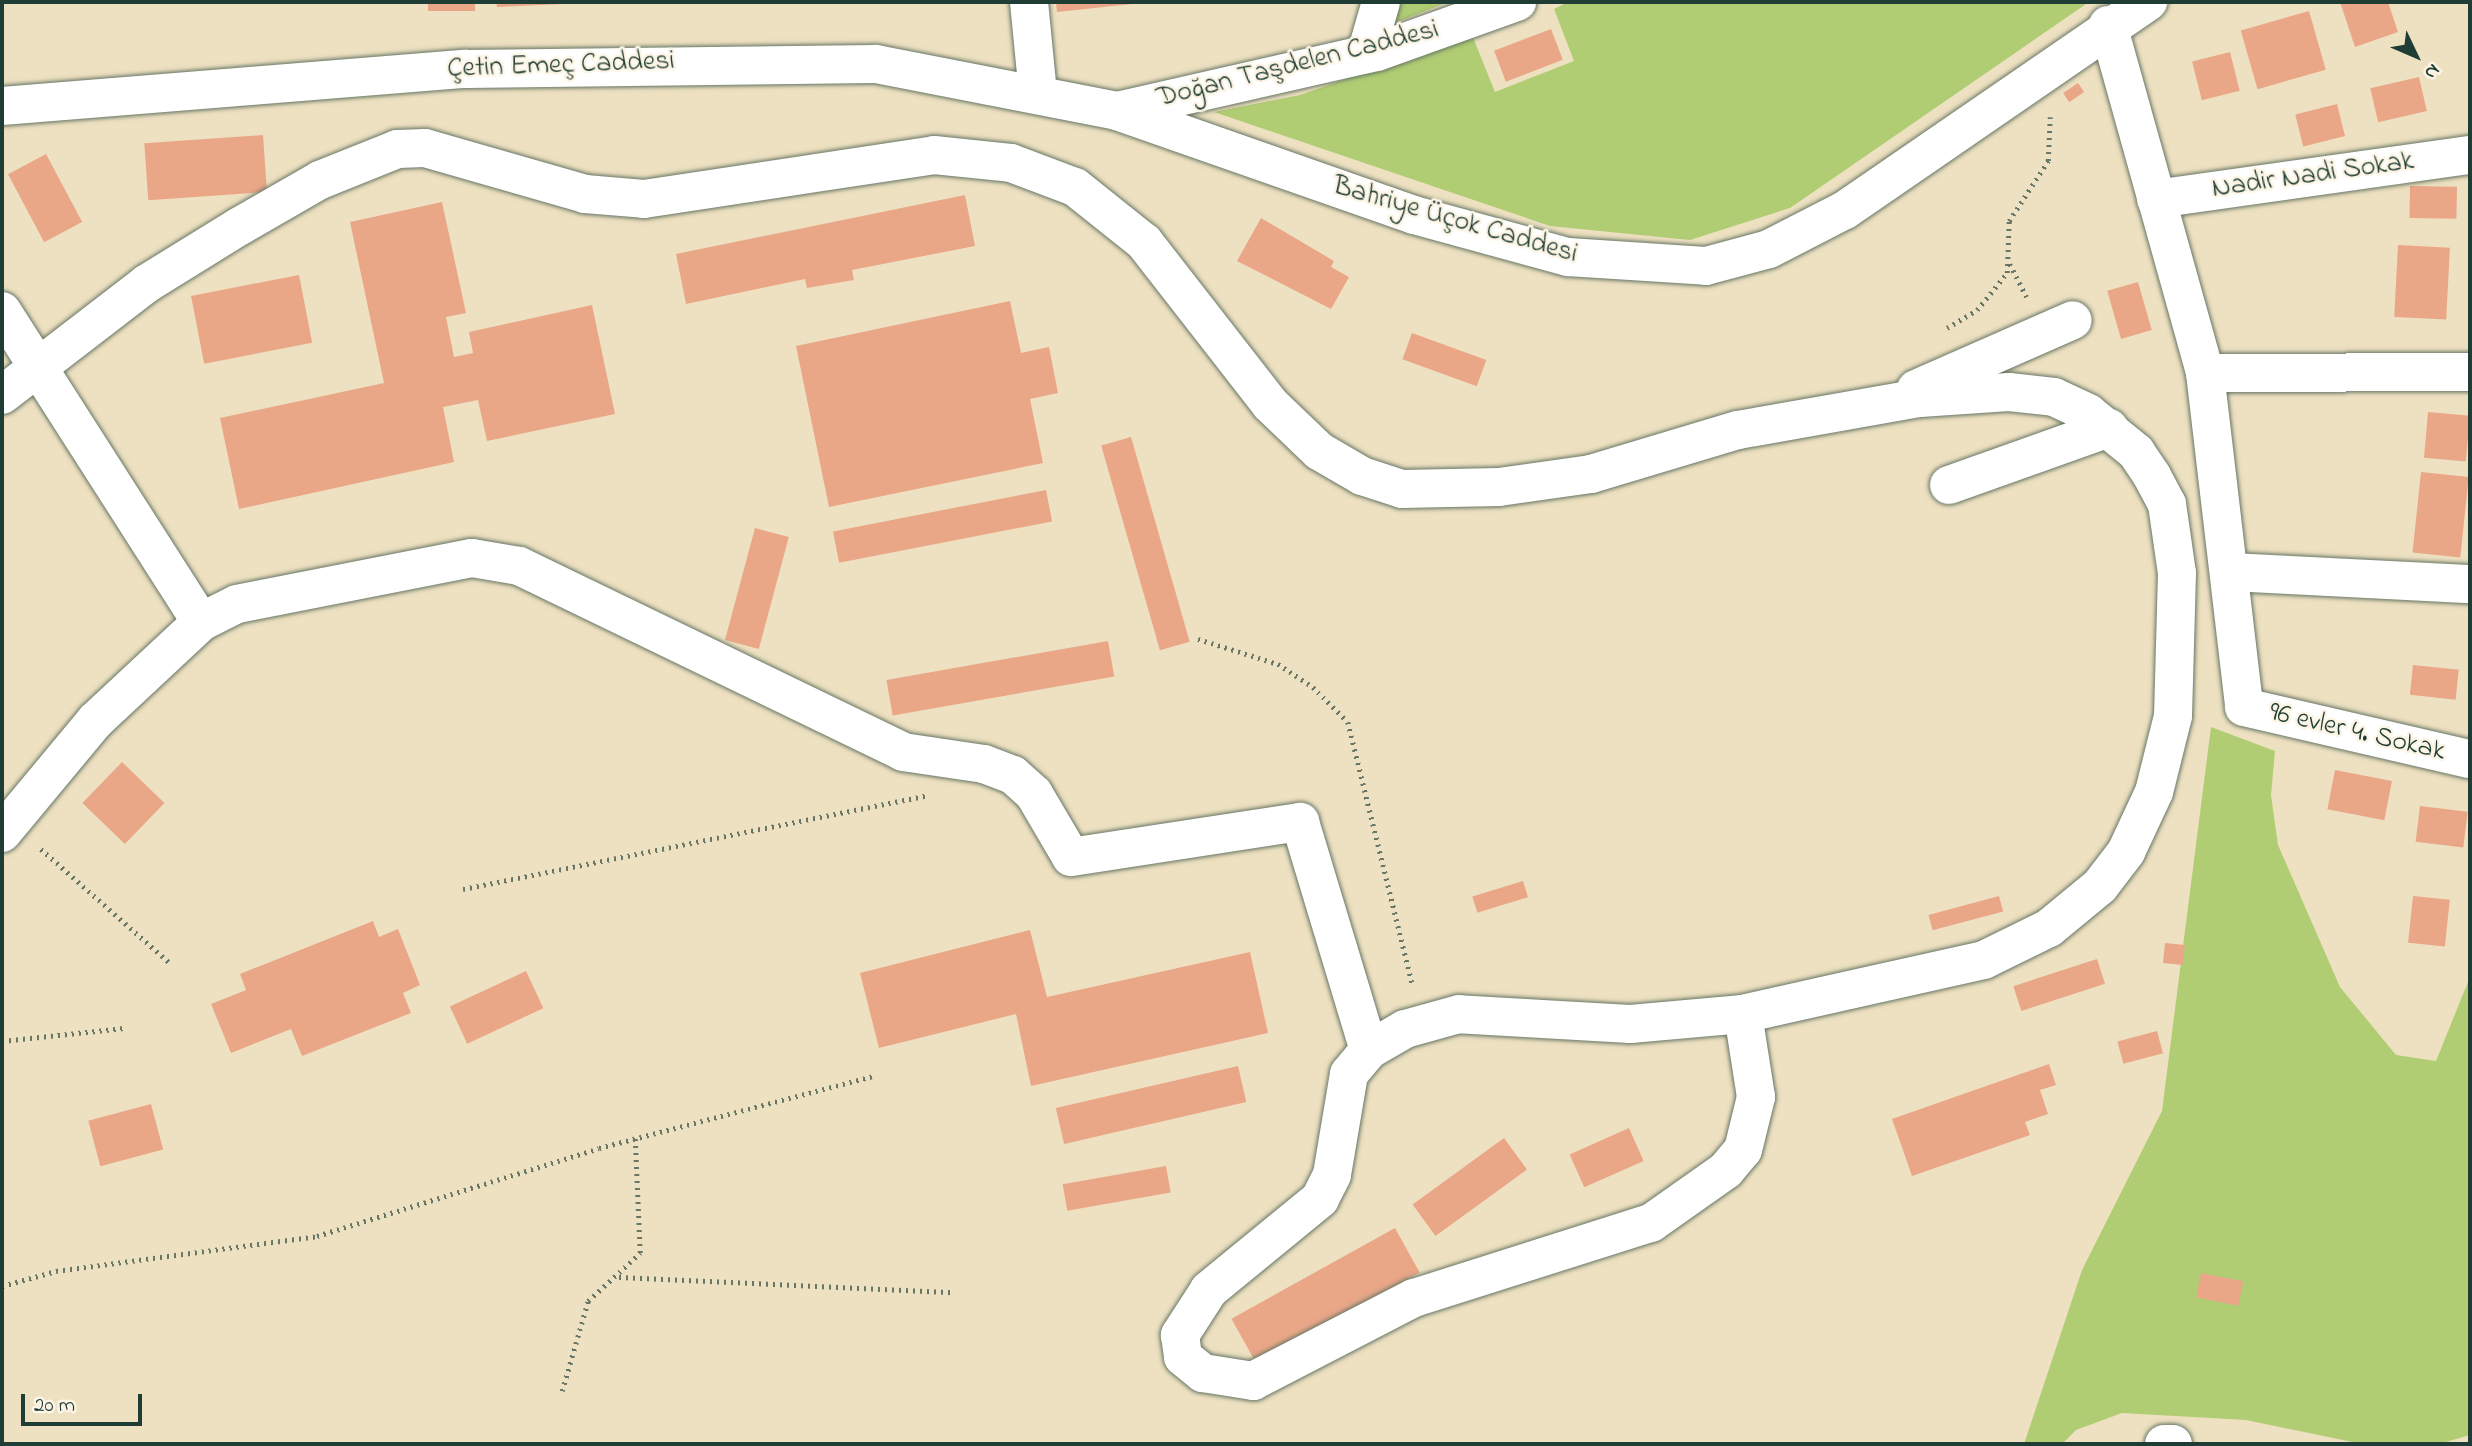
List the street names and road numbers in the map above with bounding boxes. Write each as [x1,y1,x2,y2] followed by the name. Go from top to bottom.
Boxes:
[1154,14,1442,116] street label: Doğan Taşdelen Caddesi
[447,45,675,87] street label: Çetin Emeç Caddesi
[2210,145,2416,207] street label: Nadir Nadi Sokak
[1329,170,1581,272] street label: Bahriye Üçok Caddesi
[2266,696,2448,770] street label: 96 evler 4. Sokak

